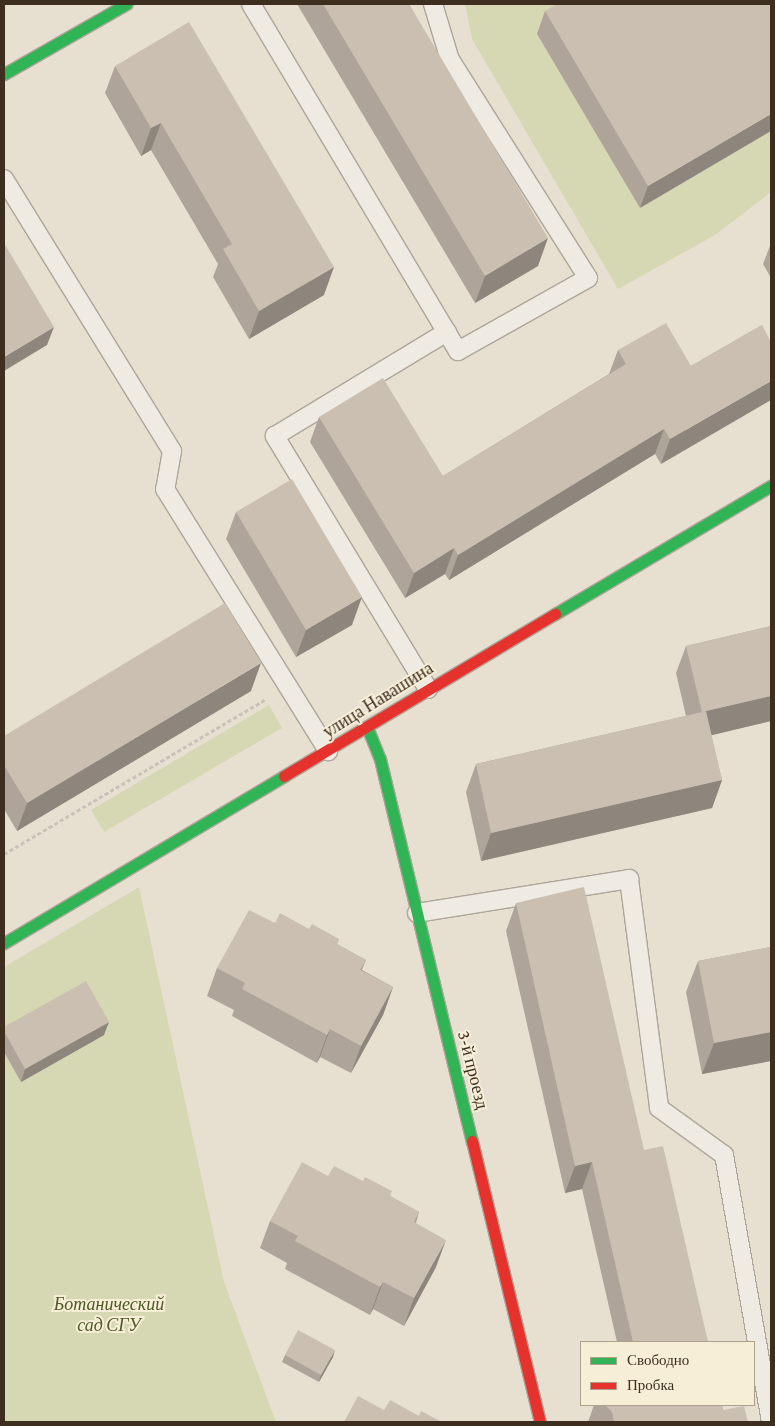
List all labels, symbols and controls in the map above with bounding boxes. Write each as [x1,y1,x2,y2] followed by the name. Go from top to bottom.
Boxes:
[319,657,437,743] street label: улица Навашина
[453,1029,493,1111] street label: 3-й проезд
[54,1294,164,1336] park label: Ботанический сад СГУ
[580,1341,755,1406] legend
[627,1352,689,1368] text: Свободно
[627,1377,674,1393] text: Пробка

